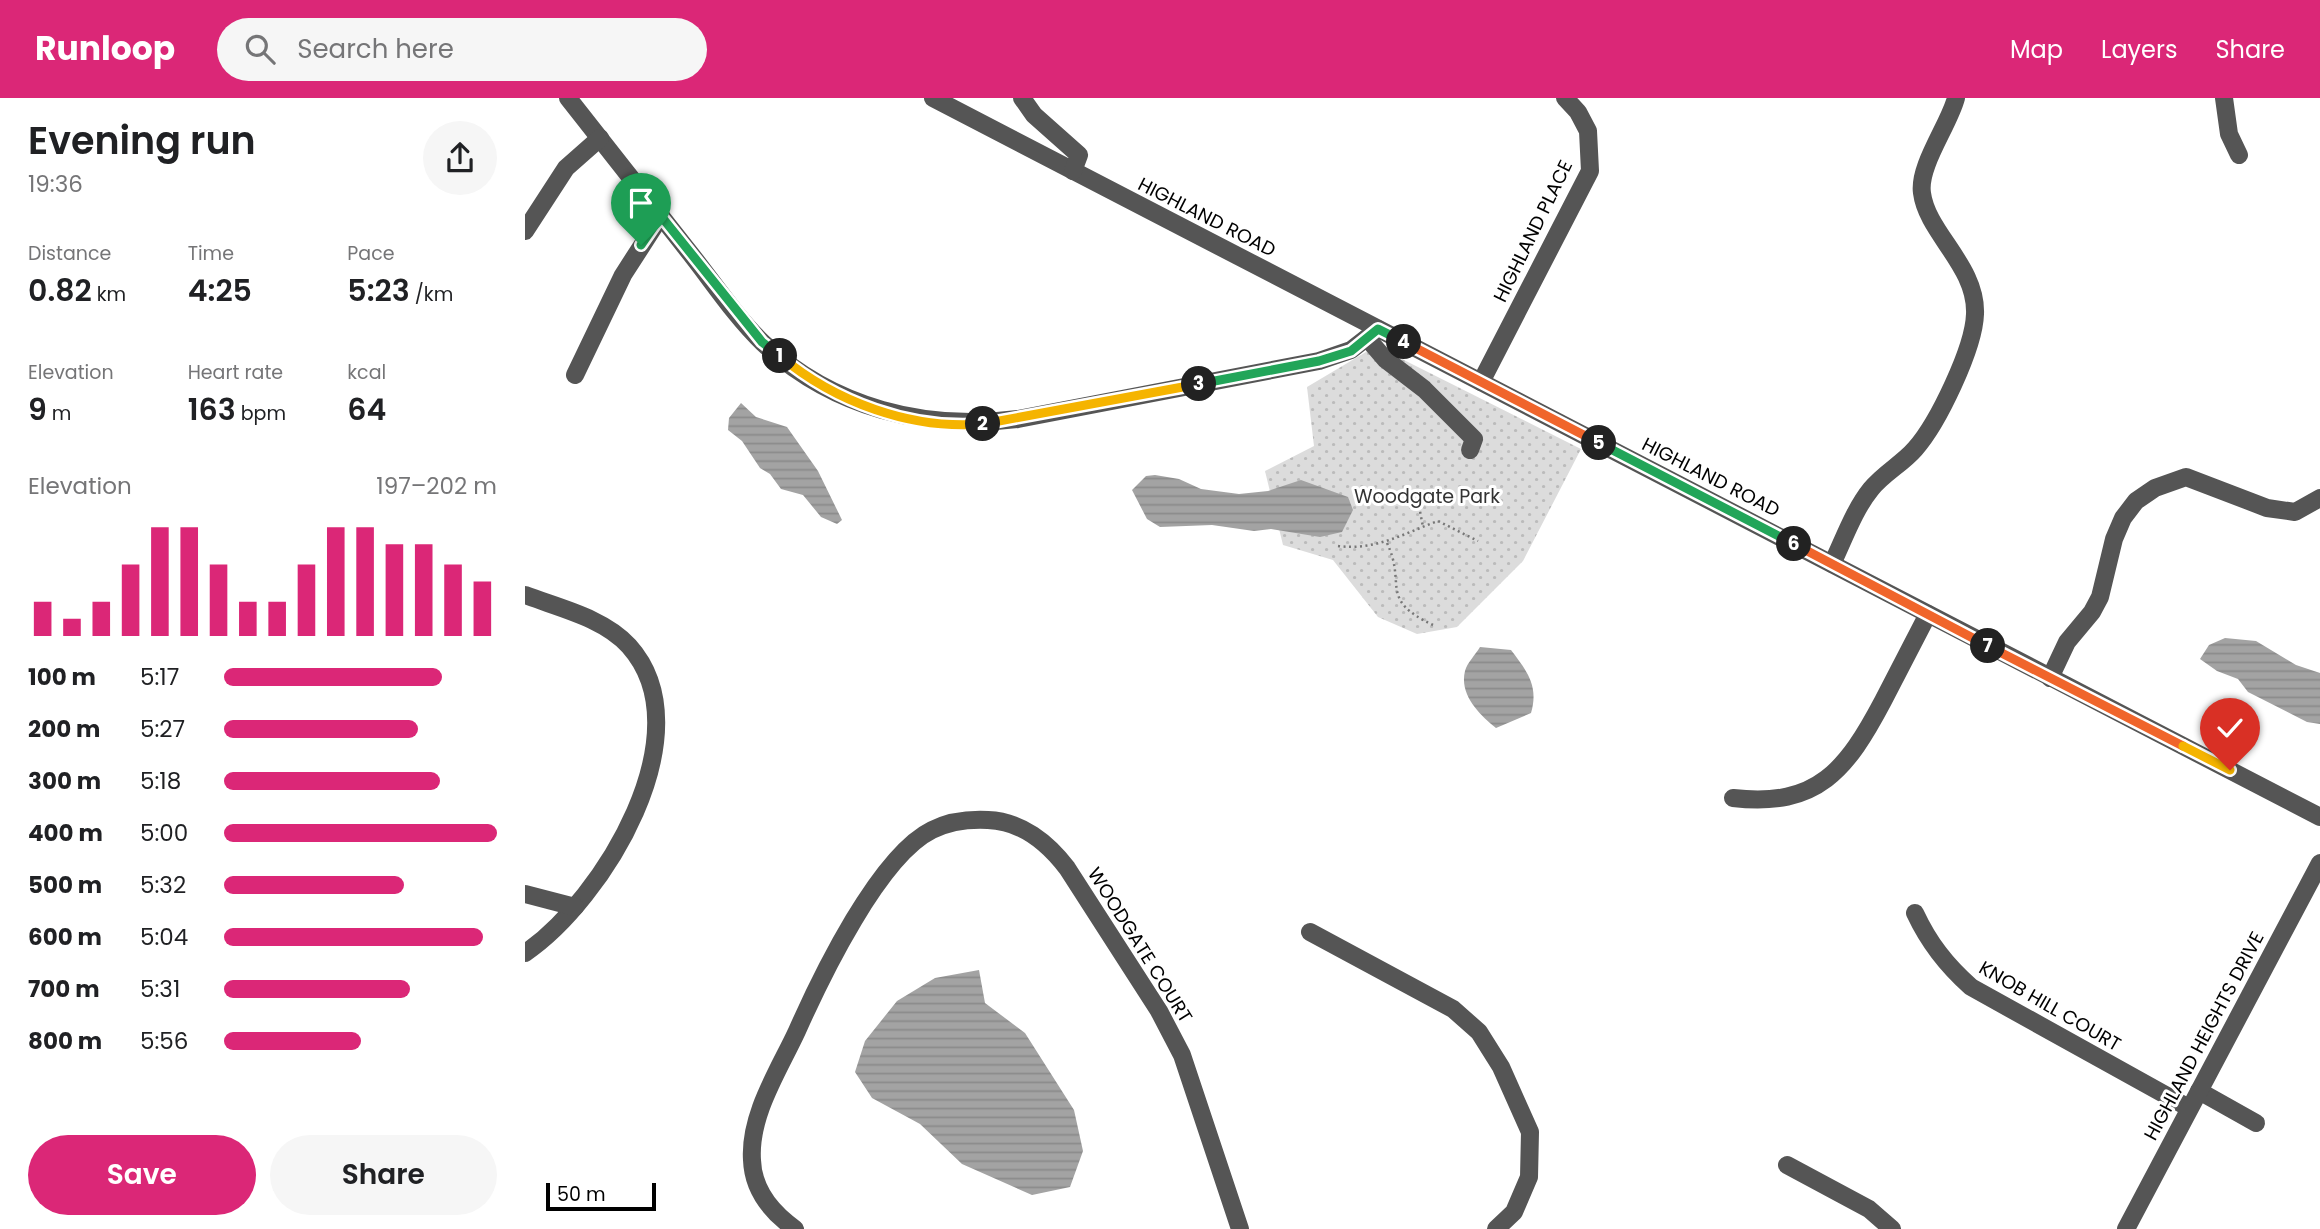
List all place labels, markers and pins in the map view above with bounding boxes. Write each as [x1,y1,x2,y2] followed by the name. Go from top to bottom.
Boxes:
[611,173,671,245] pin
[1387,324,1421,360] pin: 4
[763,338,797,374] pin: 1
[1181,366,1217,402] pin: 3
[965,406,1001,442] pin: 2
[1581,426,1617,460] pin: 5
[1777,526,1811,562] pin: 6
[1971,628,2005,664] pin: 7
[2200,698,2260,770] pin

